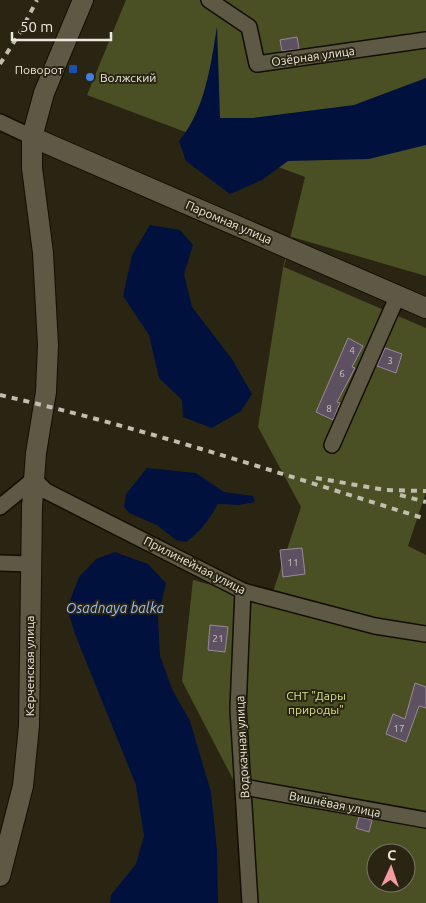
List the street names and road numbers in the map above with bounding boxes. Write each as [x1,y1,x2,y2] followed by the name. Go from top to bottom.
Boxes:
[271,44,355,68] street label: Озёрная улица
[184,198,274,246] street label: Паромная улица
[142,534,248,596] street label: Прилинейная улица
[23,616,36,716] street label: Керченская улица
[233,695,251,799] street label: Водокачная улица
[288,789,382,819] street label: Вишнёвая улица

